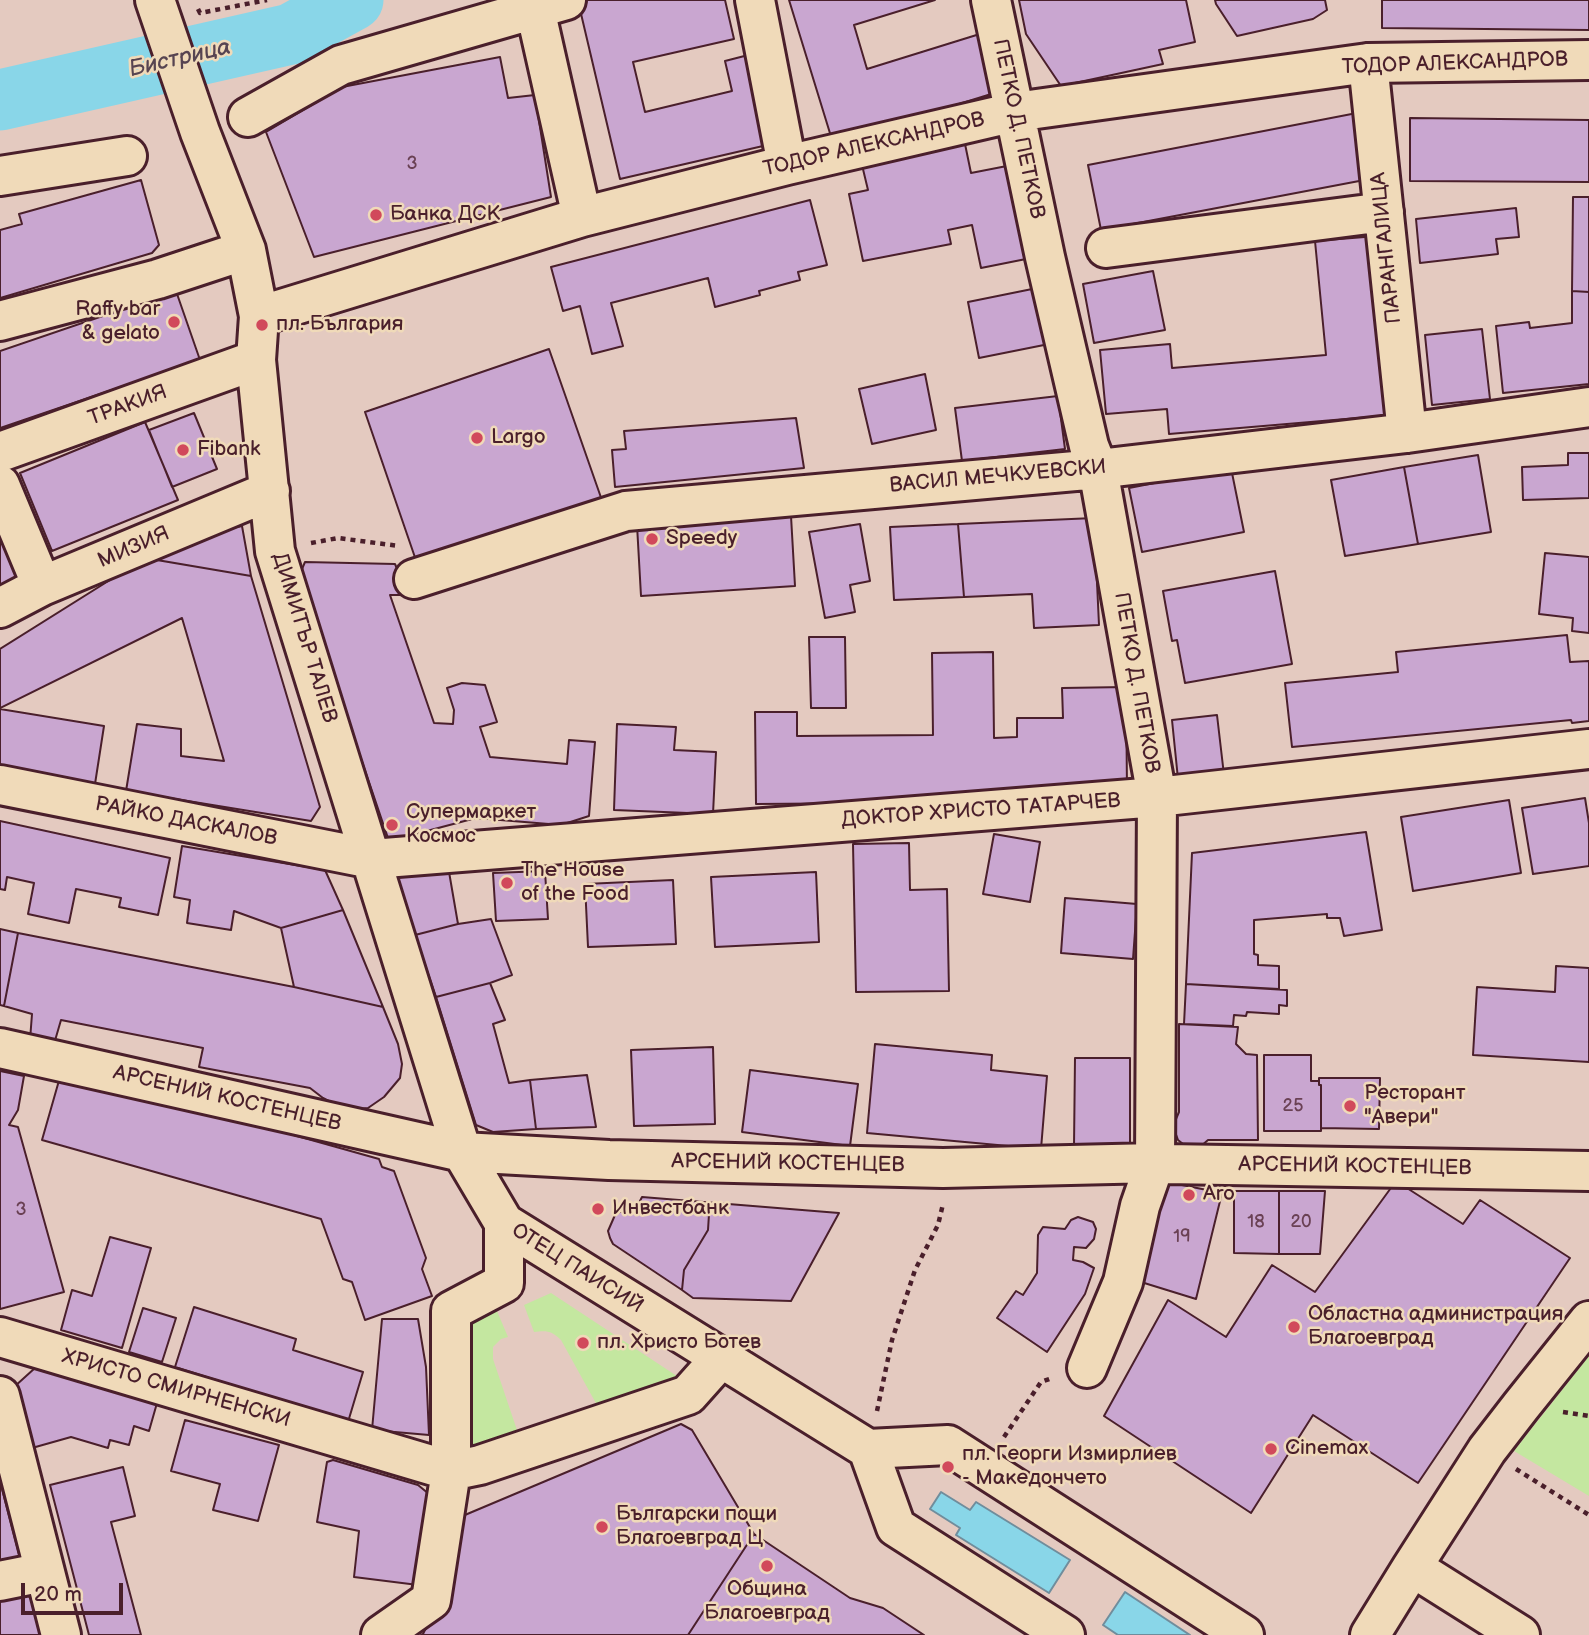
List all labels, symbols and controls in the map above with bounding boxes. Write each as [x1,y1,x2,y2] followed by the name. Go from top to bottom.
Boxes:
[126,34,234,84] water label: Бистрица
[987,37,1049,221] street label: ПЕТКО Д. ПЕТКОВ
[1341,47,1569,81] street label: ТОДОР АЛЕКСАНДРОВ
[761,107,987,183] street label: ТОДОР АЛЕКСАНДРОВ
[406,153,418,175] house number: 3
[1367,171,1407,325] street label: ПАРАНГАЛИЦА
[390,202,500,228] place label: Банка ДСК
[368,207,384,223] marker: Банка ДСК
[75,297,160,347] place label: Raffy bar & gelato
[276,312,403,338] place label: пл. България
[166,314,182,330] marker: Raffy bar & gelato
[254,317,270,333] marker: пл. България
[85,380,171,432] street label: ТРАКИЯ
[491,425,546,451] place label: Largo
[469,430,485,446] marker: Largo
[197,437,260,463] place label: Fibank
[175,442,191,458] marker: Fibank
[889,455,1107,499] street label: ВАСИЛ МЕЧКУЕВСКИ
[94,522,174,574] street label: МИЗИЯ
[666,526,737,552] place label: Speedy
[644,531,660,547] marker: Speedy
[266,550,342,726] street label: ДИМИТЪР ТАЛЕВ
[1108,591,1164,775] street label: ПЕТКО Д. ПЕТКОВ
[840,789,1122,833] street label: ДОКТОР ХРИСТО ТАТАРЧЕВ
[93,792,279,852] street label: РАЙКО ДАСКАЛОВ
[406,800,536,850] place label: Супермаркет Космос
[384,817,400,833] marker: Супермаркет Космос
[521,858,629,908] place label: The House of the Food
[499,875,515,891] marker: The House of the Food
[111,1060,343,1138] street label: АРСЕНИЙ КОСТЕНЦЕВ
[1364,1081,1465,1131] place label: Ресторант "Авери"
[1283,1095,1303,1117] house number: 25
[1342,1098,1358,1114] marker: Ресторант "Авери"
[671,1149,905,1179] street label: АРСЕНИЙ КОСТЕНЦЕВ
[1238,1152,1472,1182] street label: АРСЕНИЙ КОСТЕНЦЕВ
[1203,1182,1235,1208] place label: Aro
[1181,1187,1197,1203] marker: Aro
[612,1196,729,1222] place label: Инвестбанк
[15,1199,27,1221] house number: 3
[590,1201,606,1217] marker: Инвестбанк
[1247,1211,1265,1233] house number: 18
[1290,1211,1312,1233] house number: 20
[506,1218,648,1320] street label: ОТЕЦ ПАИСИЙ
[1173,1226,1191,1248] house number: 19
[1308,1302,1563,1352] place label: Областна администрация Благоевград
[1286,1319,1302,1335] marker: Областна администрация Благоевград
[597,1330,761,1356] place label: пл. Христо Ботев
[575,1335,591,1351] marker: пл. Христо Ботев
[59,1344,293,1434] street label: ХРИСТО СМИРНЕНСКИ
[1285,1436,1368,1462] place label: Cinemax
[1263,1441,1279,1457] marker: Cinemax
[962,1442,1177,1492] place label: пл. Георги Измирлиев - Македончето
[940,1459,956,1475] marker: пл. Георги Измирлиев - Македончето
[616,1502,777,1552] place label: Български пощи Благоевград Ц
[594,1519,610,1535] marker: Български пощи Благоевград Ц
[759,1558,775,1574] marker: Община Благоевград
[24,1568,126,1612] scale bar
[704,1577,830,1627] place label: Община Благоевград
[34,1582,82,1607] text: 20 m

